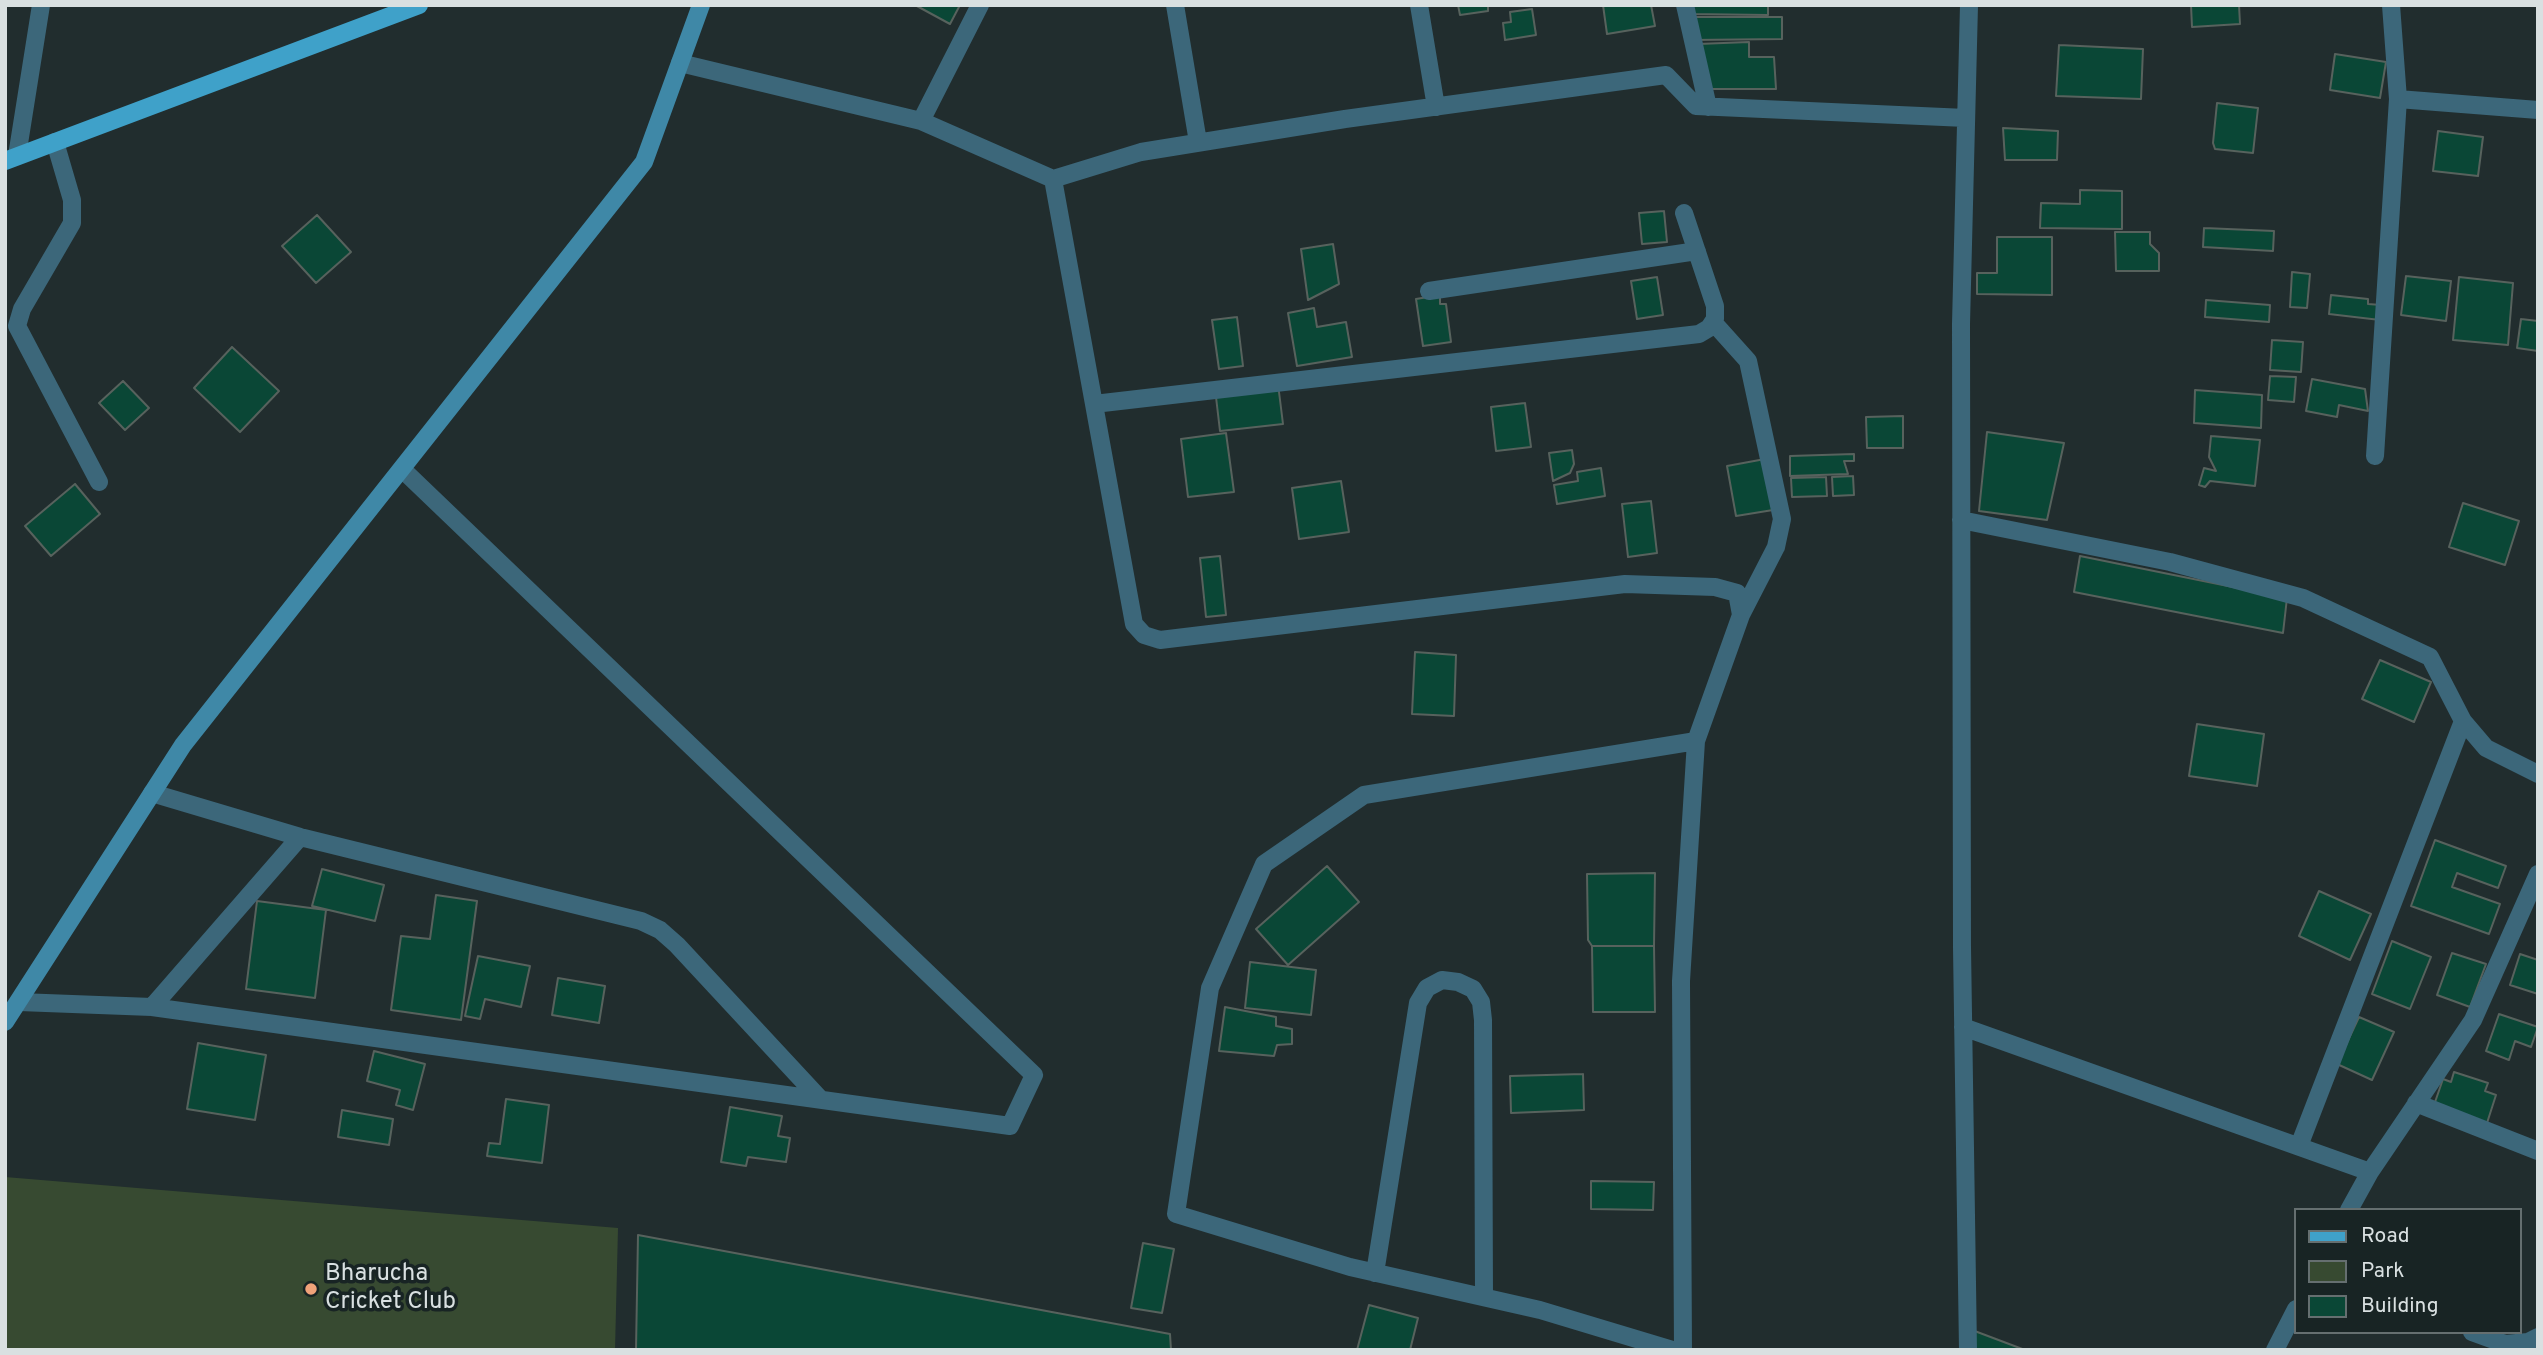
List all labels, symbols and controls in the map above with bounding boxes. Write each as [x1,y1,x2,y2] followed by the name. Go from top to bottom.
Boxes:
[2294,1208,2522,1334] legend
[2361,1223,2410,1250] text: Road
[2361,1258,2404,1285] text: Park
[325,1261,456,1317] place label: Bharucha Cricket Club
[303,1281,319,1297] marker: Bharucha Cricket Club
[2361,1293,2439,1320] text: Building

